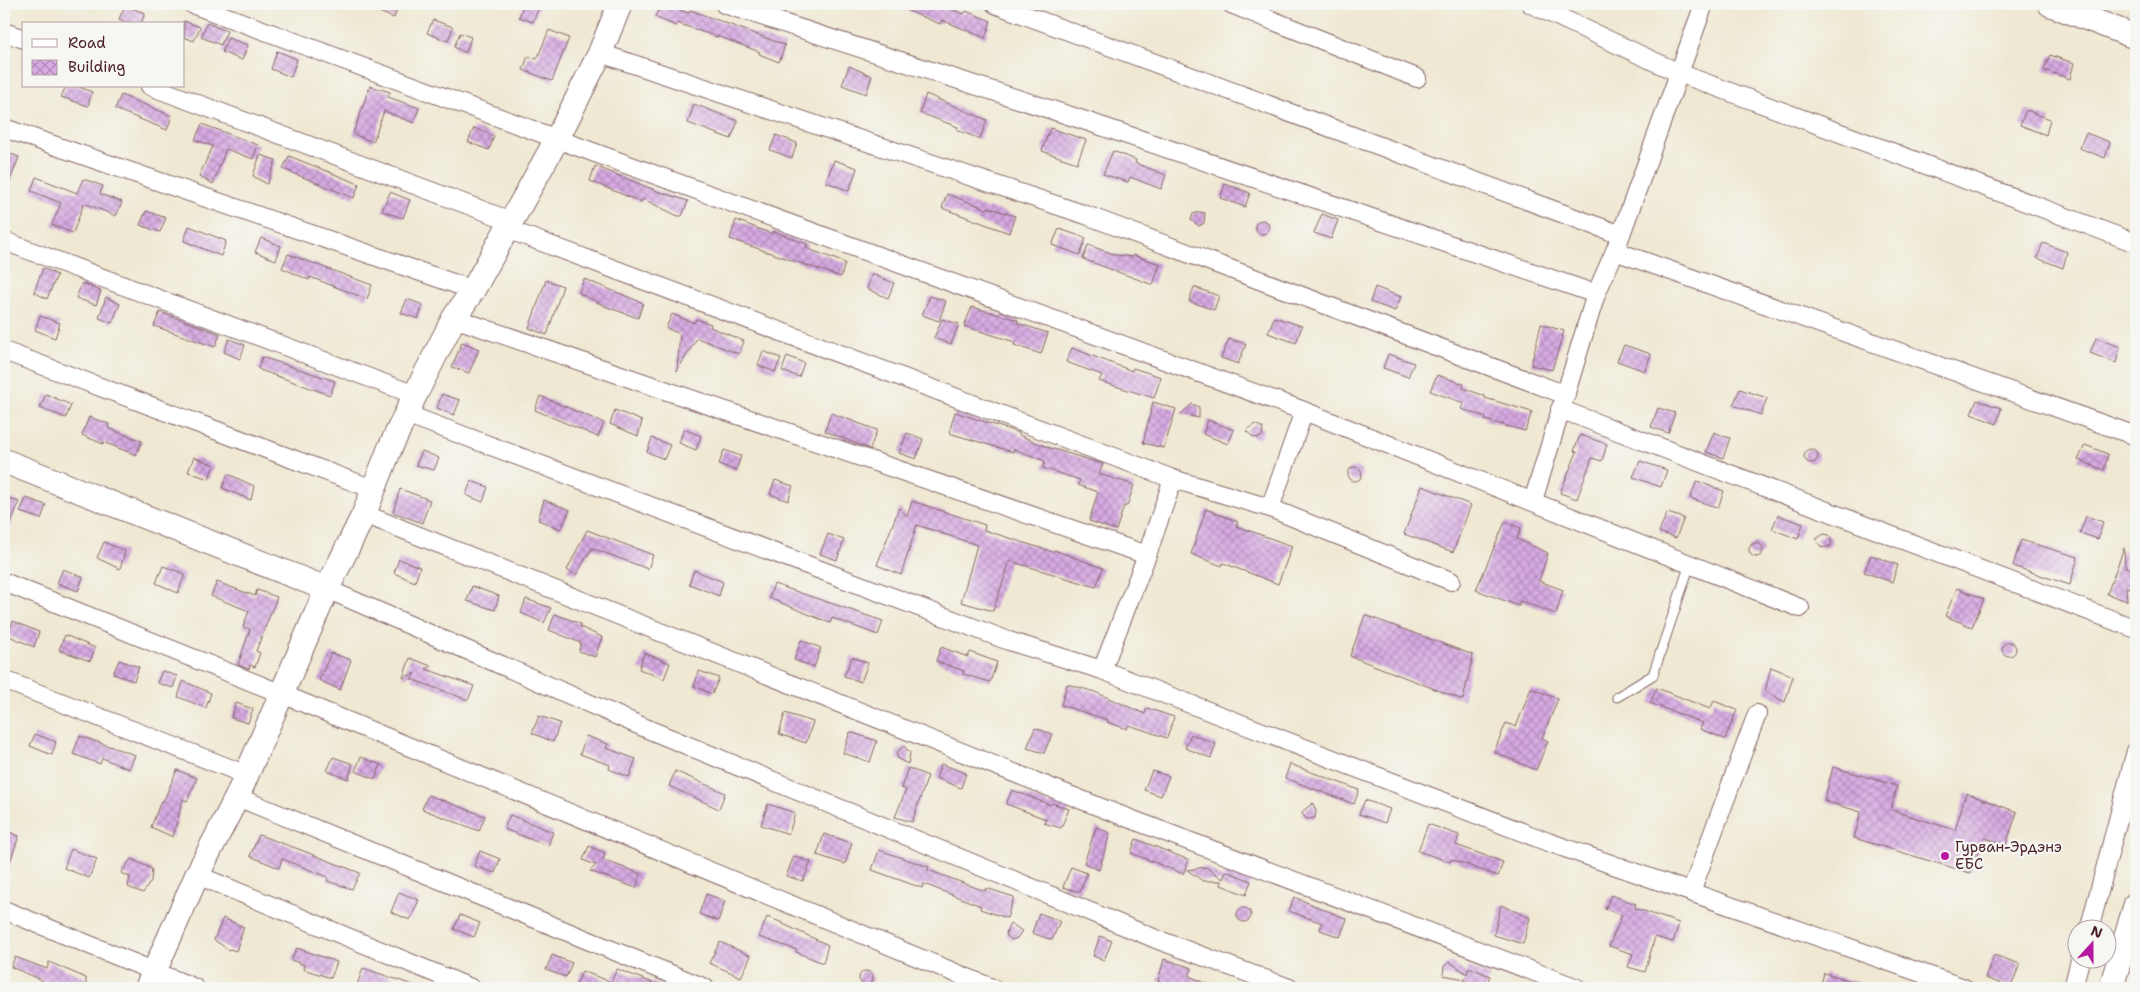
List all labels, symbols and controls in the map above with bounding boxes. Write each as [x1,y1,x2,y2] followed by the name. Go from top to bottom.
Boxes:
[22,22,185,88] legend
[68,33,106,53] text: Road
[68,57,125,77] text: Building
[1955,837,2062,874] place label: Гурван-Эрдэнэ ЕБС
[1939,850,1951,862] marker: Гурван-Эрдэнэ ЕБС
[2068,920,2118,970] north arrow
[2088,921,2105,942] text: N

